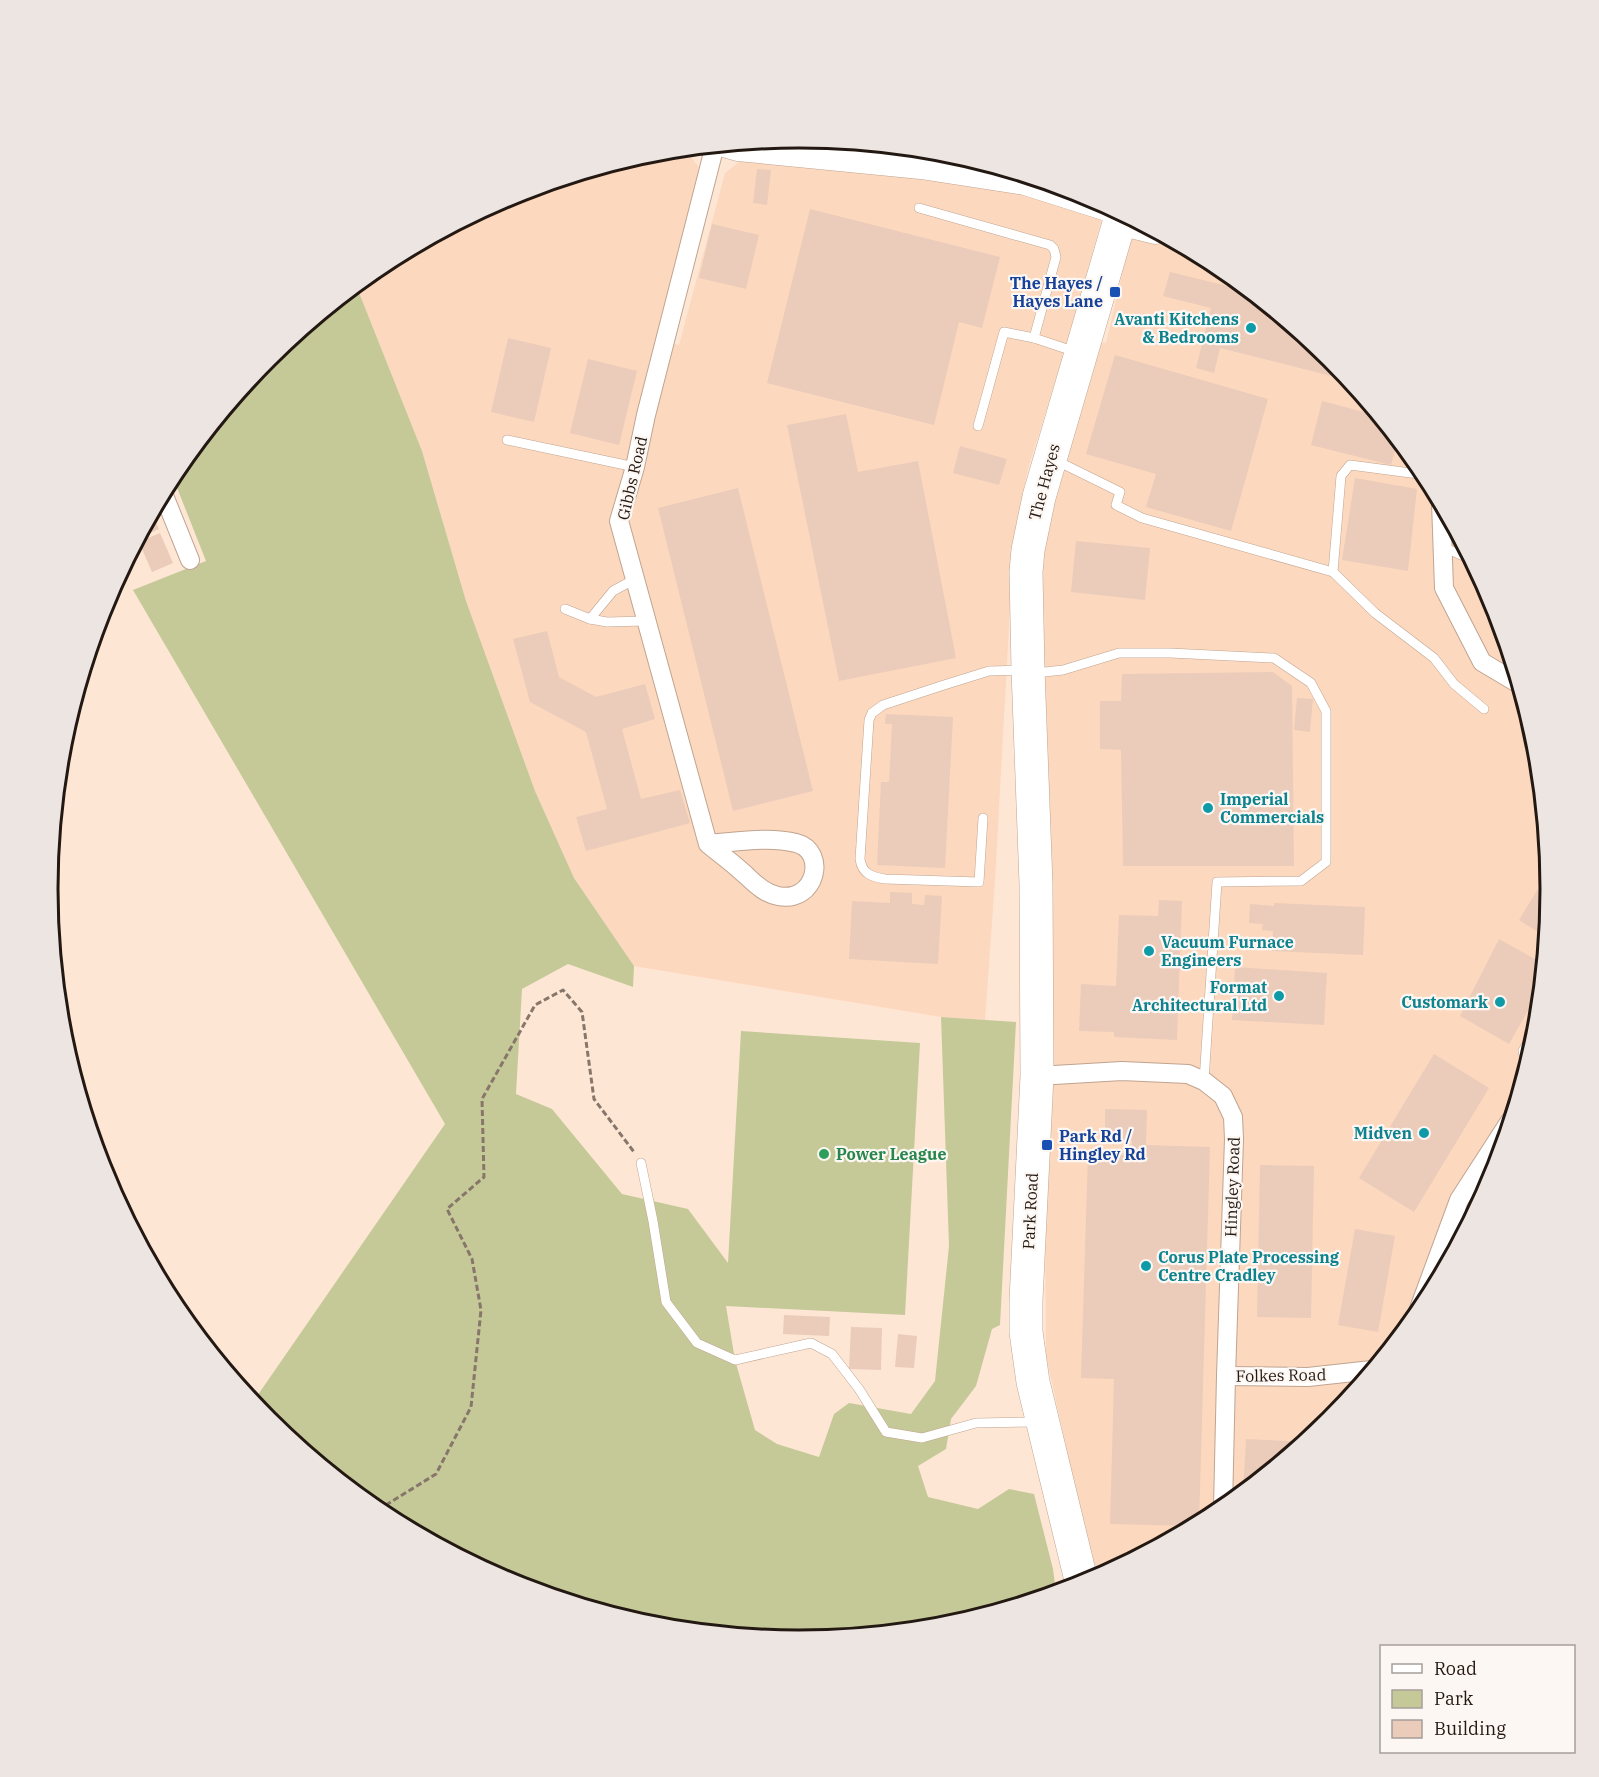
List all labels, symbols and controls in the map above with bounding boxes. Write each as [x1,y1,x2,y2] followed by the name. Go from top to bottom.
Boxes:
[1010,273,1103,311] place label: The Hayes / Hayes Lane
[1108,285,1122,299] marker: The Hayes / Hayes Lane
[1114,309,1239,347] place label: Avanti Kitchens & Bedrooms
[1244,321,1258,335] marker: Avanti Kitchens & Bedrooms
[613,434,651,522] street label: Gibbs Road
[1024,441,1064,523] street label: The Hayes
[1220,789,1324,827] place label: Imperial Commercials
[1201,801,1215,815] marker: Imperial Commercials
[1161,932,1294,970] place label: Vacuum Furnace Engineers
[1142,944,1156,958] marker: Vacuum Furnace Engineers
[1132,977,1267,1015] place label: Format Architectural Ltd
[1272,989,1286,1003] marker: Format Architectural Ltd
[1401,992,1488,1012] place label: Customark
[1493,995,1507,1009] marker: Customark
[1354,1123,1412,1143] place label: Midven
[1059,1126,1146,1164] place label: Park Rd / Hingley Rd
[1417,1126,1431,1140] marker: Midven
[1220,1136,1244,1237] street label: Hingley Road
[1040,1138,1054,1152] marker: Park Rd / Hingley Rd
[836,1144,947,1164] place label: Power League
[817,1147,831,1161] marker: Power League
[1018,1172,1042,1250] street label: Park Road
[1158,1247,1340,1285] place label: Corus Plate Processing Centre Cradley
[1139,1259,1153,1273] marker: Corus Plate Processing Centre Cradley
[1236,1364,1327,1386] street label: Folkes Road
[1380,1645,1575,1753] legend
[1434,1657,1477,1680] text: Road
[1434,1687,1474,1710] text: Park
[1434,1717,1506,1740] text: Building

